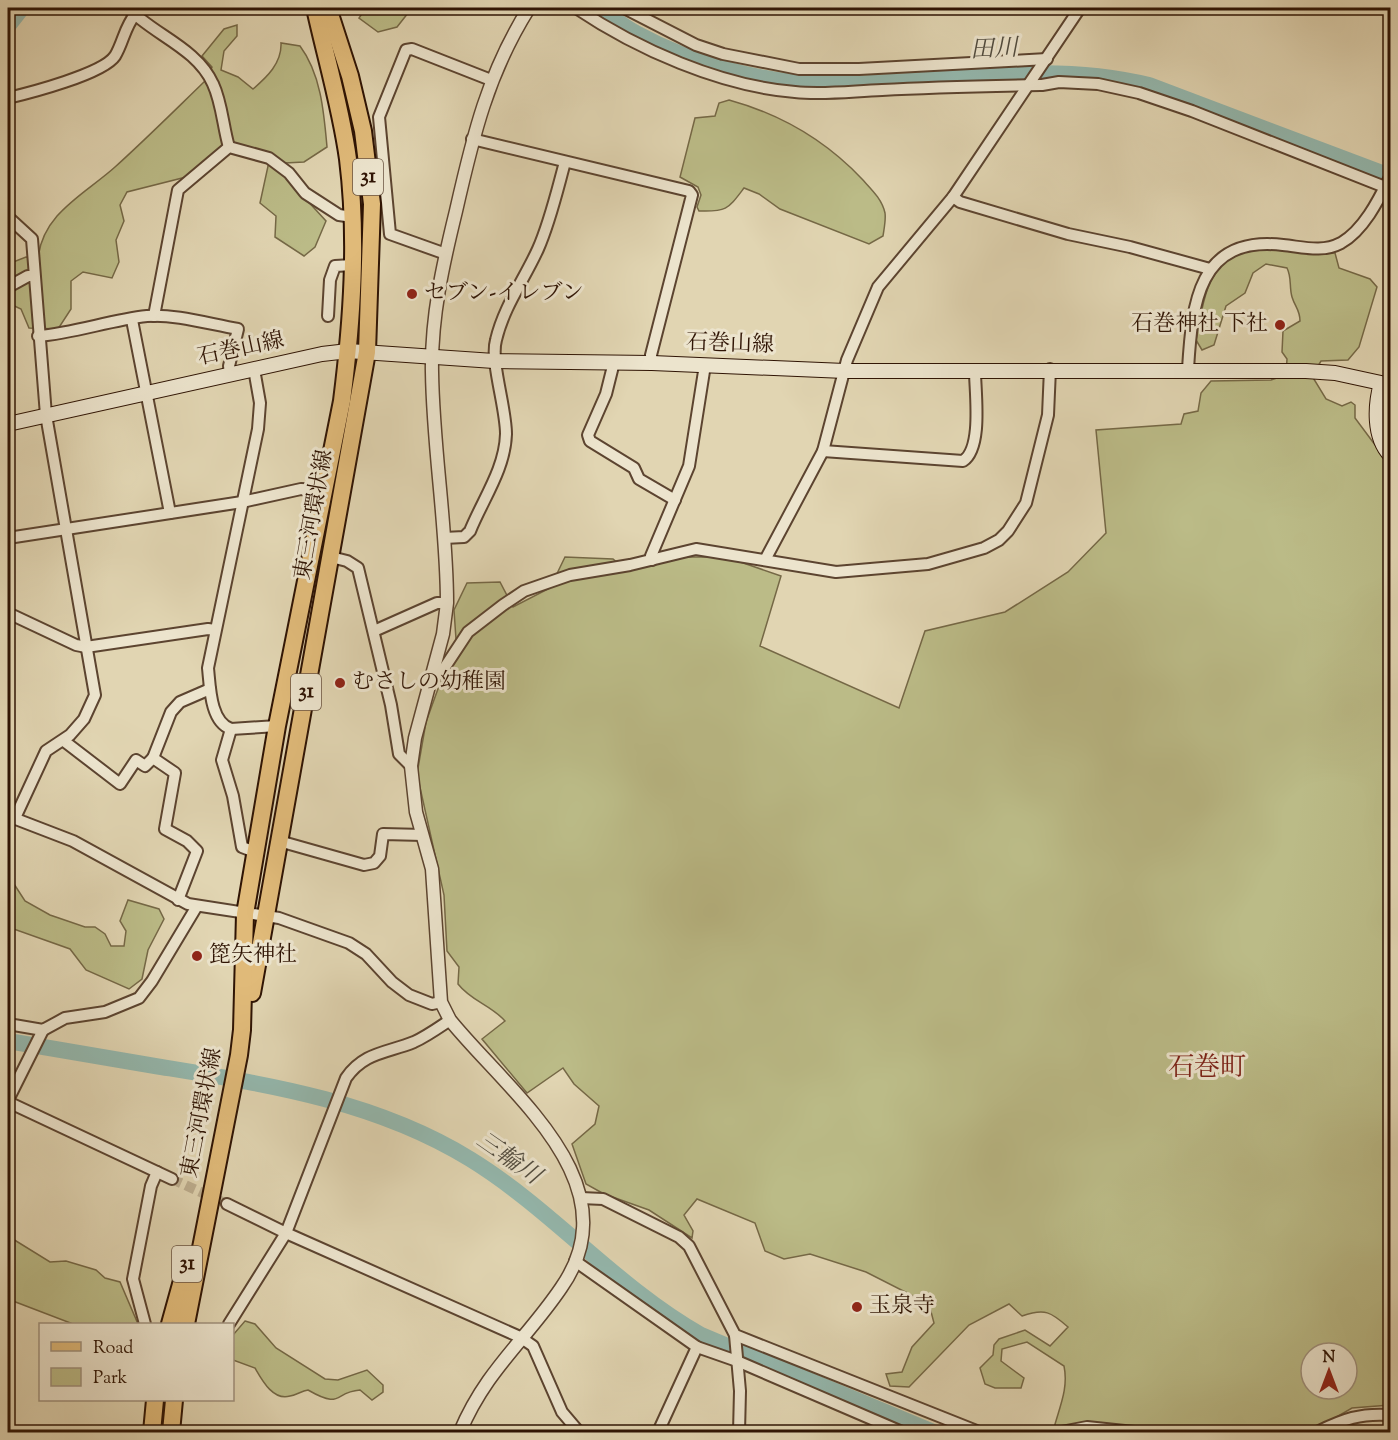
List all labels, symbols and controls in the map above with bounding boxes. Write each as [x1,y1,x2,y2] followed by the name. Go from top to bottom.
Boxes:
[969,32,1022,68] water label: 田川
[353,159,383,195] road number: 31
[424,278,584,310] place label: セブン-イレブン
[405,287,419,301] marker: セブン-イレブン
[1131,309,1268,341] place label: 石巻神社 下社
[1273,318,1287,332] marker: 石巻神社 下社
[195,325,287,375] street label: 石巻山線
[685,327,775,363] street label: 石巻山線
[288,447,342,583] street label: 東三河環状線
[352,667,506,699] place label: むさしの幼稚園
[291,674,321,710] road number: 31
[333,676,347,690] marker: むさしの幼稚園
[209,940,297,972] place label: 箆矢神社
[190,949,204,963] marker: 箆矢神社
[175,1045,231,1181] street label: 東三河環状線
[1168,1050,1246,1087] district label: 石巻町
[469,1124,550,1195] water label: 三輪川
[172,1246,202,1282] road number: 31
[869,1291,935,1323] place label: 玉泉寺
[850,1300,864,1314] marker: 玉泉寺
[39,1323,234,1401] legend
[93,1336,133,1362] text: Road
[1299,1341,1359,1401] north arrow
[1323,1347,1336,1370] text: N
[93,1366,128,1392] text: Park

